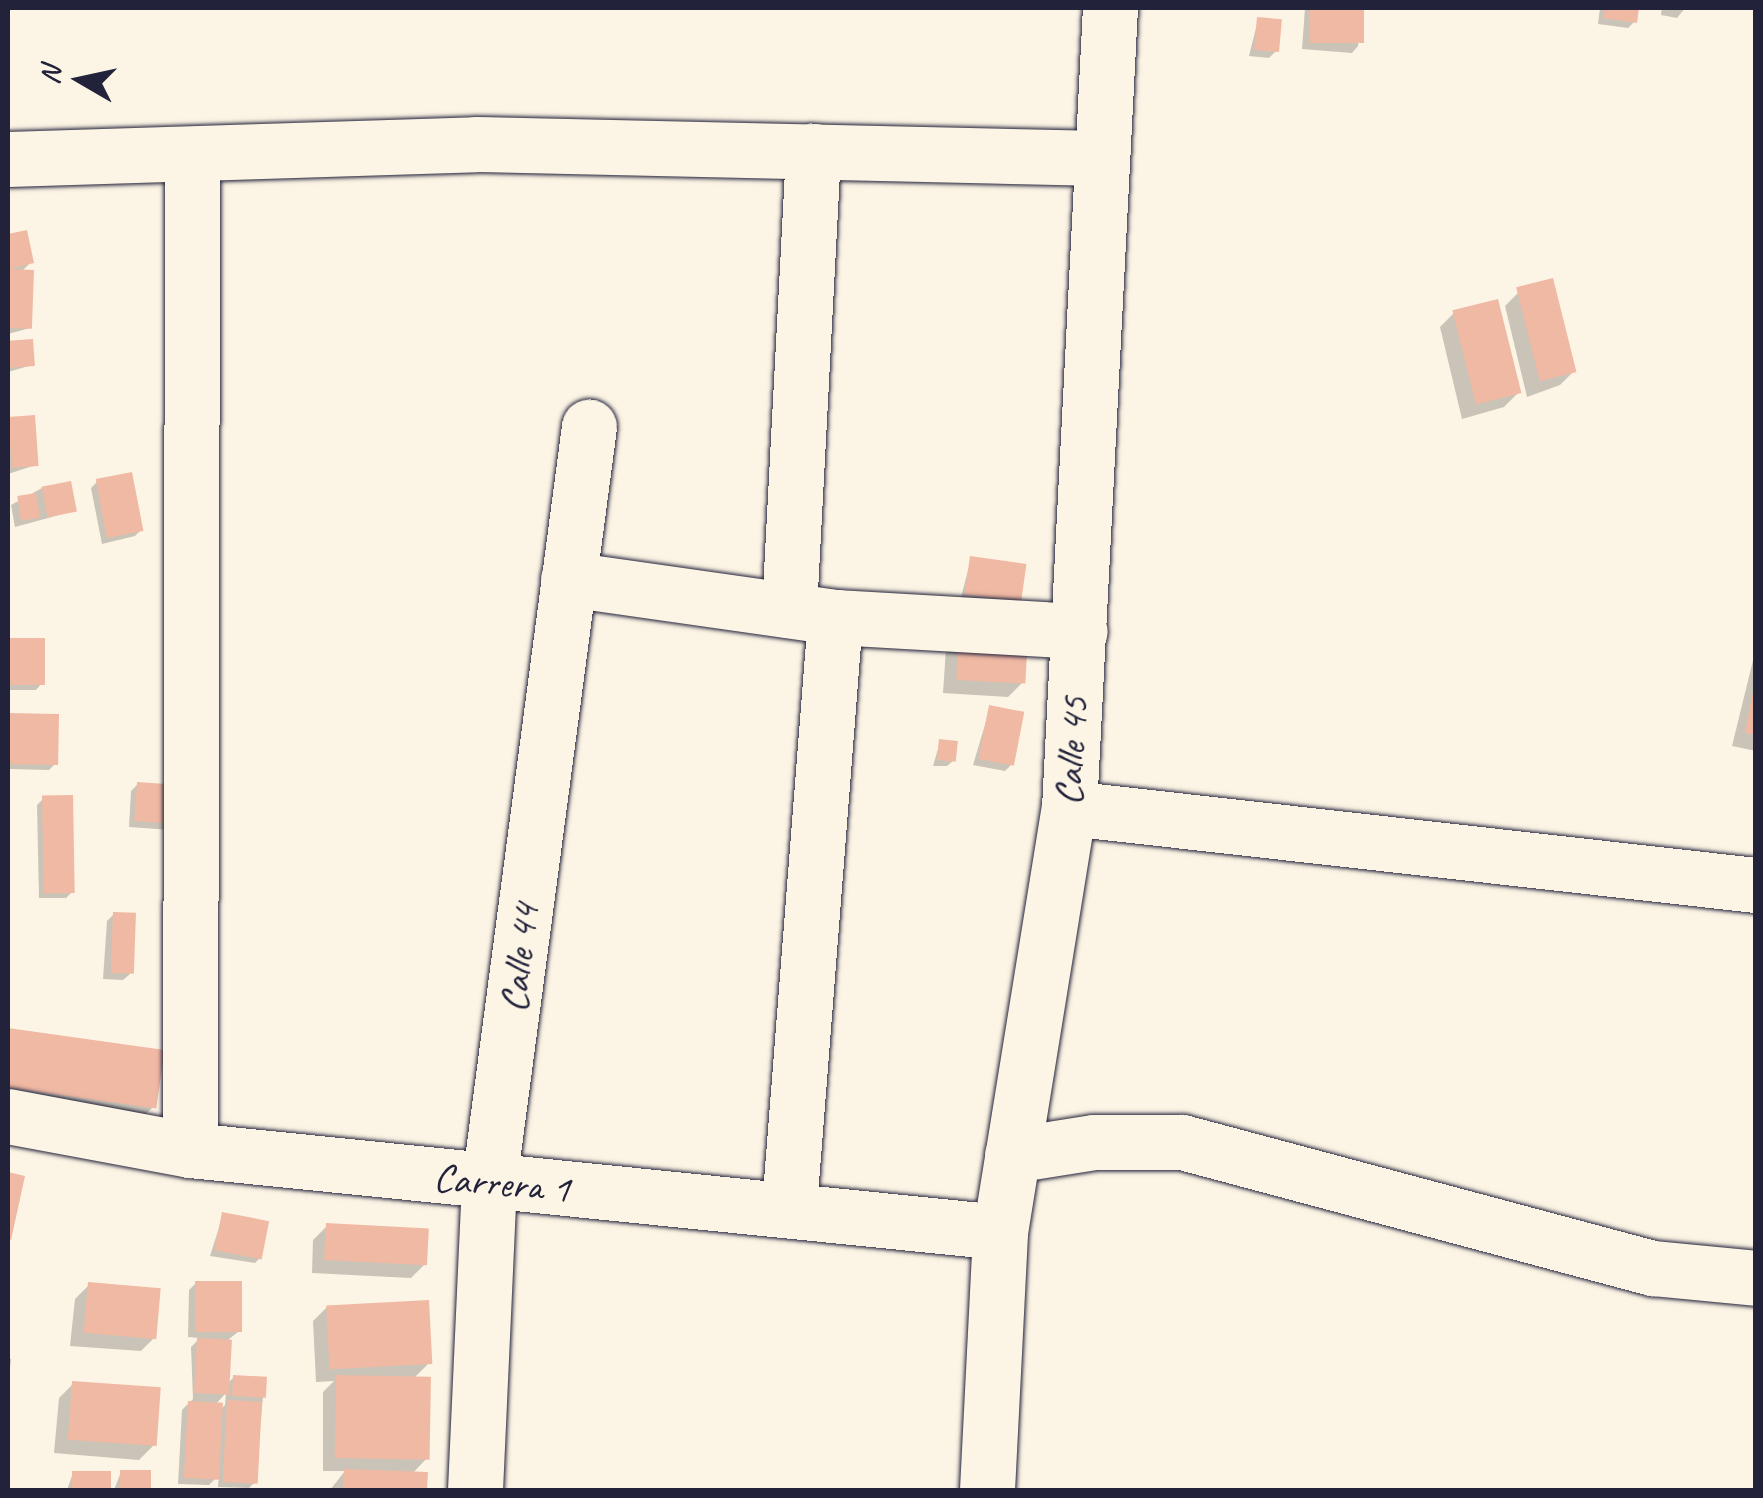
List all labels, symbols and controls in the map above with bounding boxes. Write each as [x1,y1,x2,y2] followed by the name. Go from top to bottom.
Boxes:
[30,30,130,130] north arrow
[31,64,69,87] text: N
[1043,695,1099,807] street label: Calle 45
[489,901,549,1015] street label: Calle 44
[432,1153,572,1213] street label: Carrera 1

